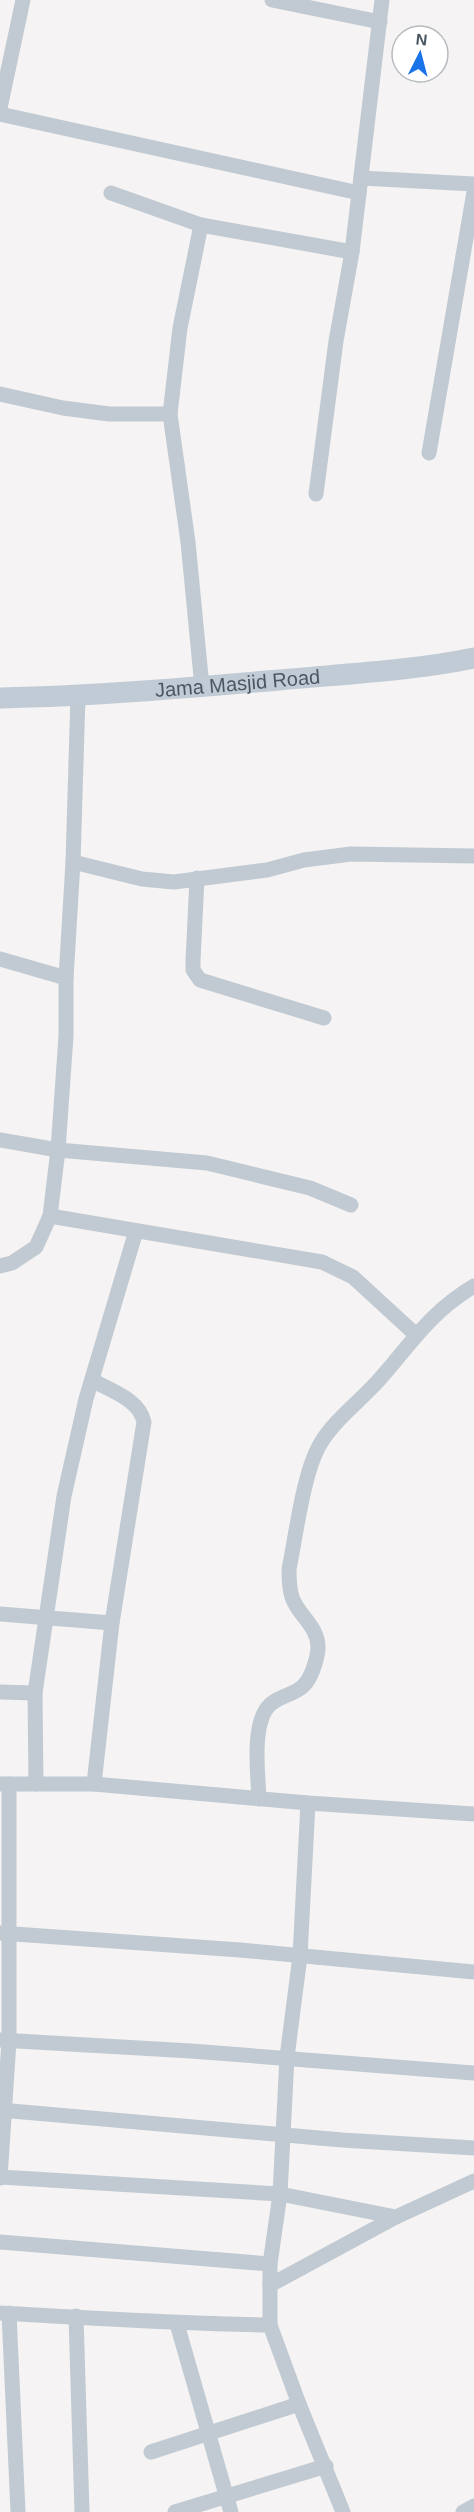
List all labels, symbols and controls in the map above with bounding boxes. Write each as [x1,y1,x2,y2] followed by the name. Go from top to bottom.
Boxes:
[390,24,450,84] north arrow
[415,31,428,49] text: N
[154,666,321,701] street label: Jama Masjid Road

